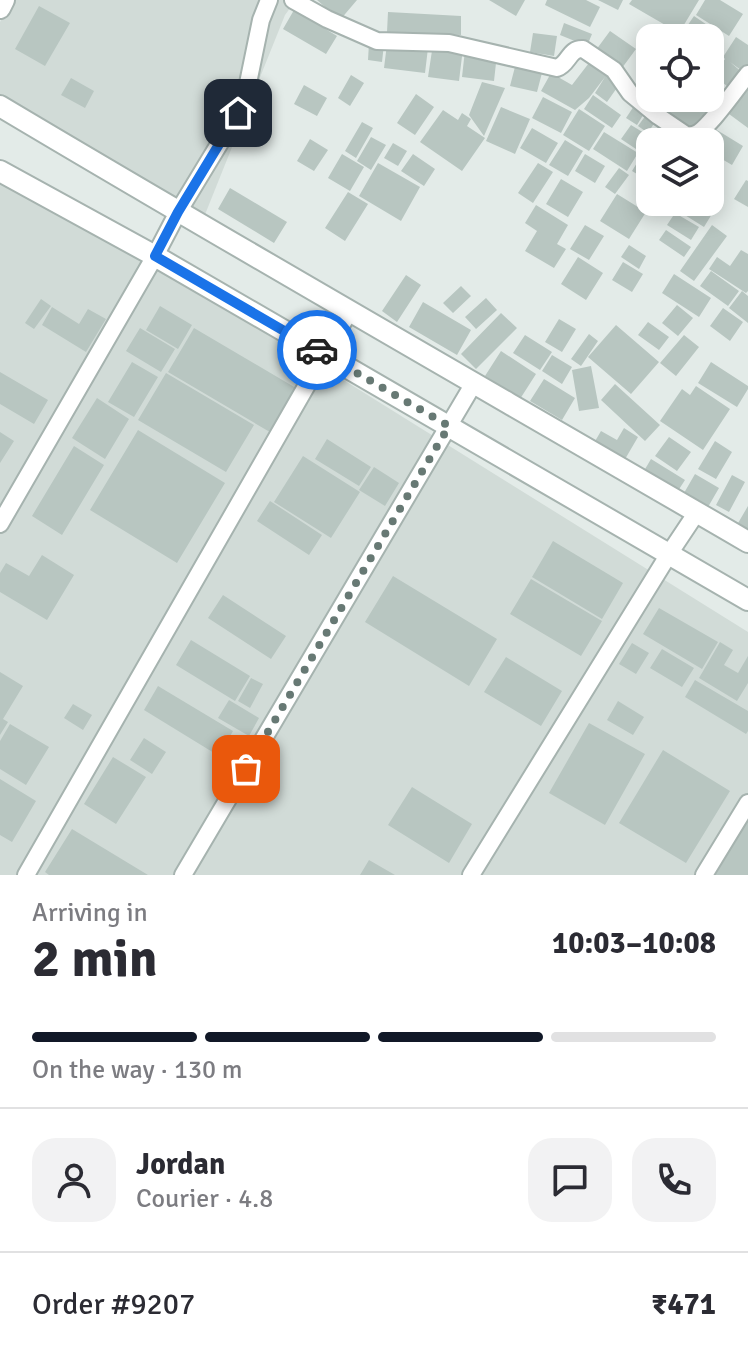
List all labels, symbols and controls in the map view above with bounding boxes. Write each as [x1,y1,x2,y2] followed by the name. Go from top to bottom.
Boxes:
[636,24,724,216] map controls
[636,24,724,112] button: locate
[204,79,272,147] pin
[216,91,260,135] icon: home
[636,128,724,216] button: layers
[277,310,357,390] courier
[295,328,339,372] icon: car
[212,735,280,803] pin
[224,747,268,791] icon: bag
[32,897,148,929] text: Arriving in
[552,925,716,962] text: 10:03–10:08
[32,927,158,991] text: 2 min
[32,1054,242,1086] text: On the way · 130 m
[32,1138,116,1222] button: person
[528,1138,612,1222] button: chat
[632,1138,716,1222] button: phone
[136,1146,225,1183] text: Jordan
[136,1183,273,1215] text: Courier · 4.8
[32,1286,195,1323] text: Order #9207
[651,1286,716,1323] text: ₹471

